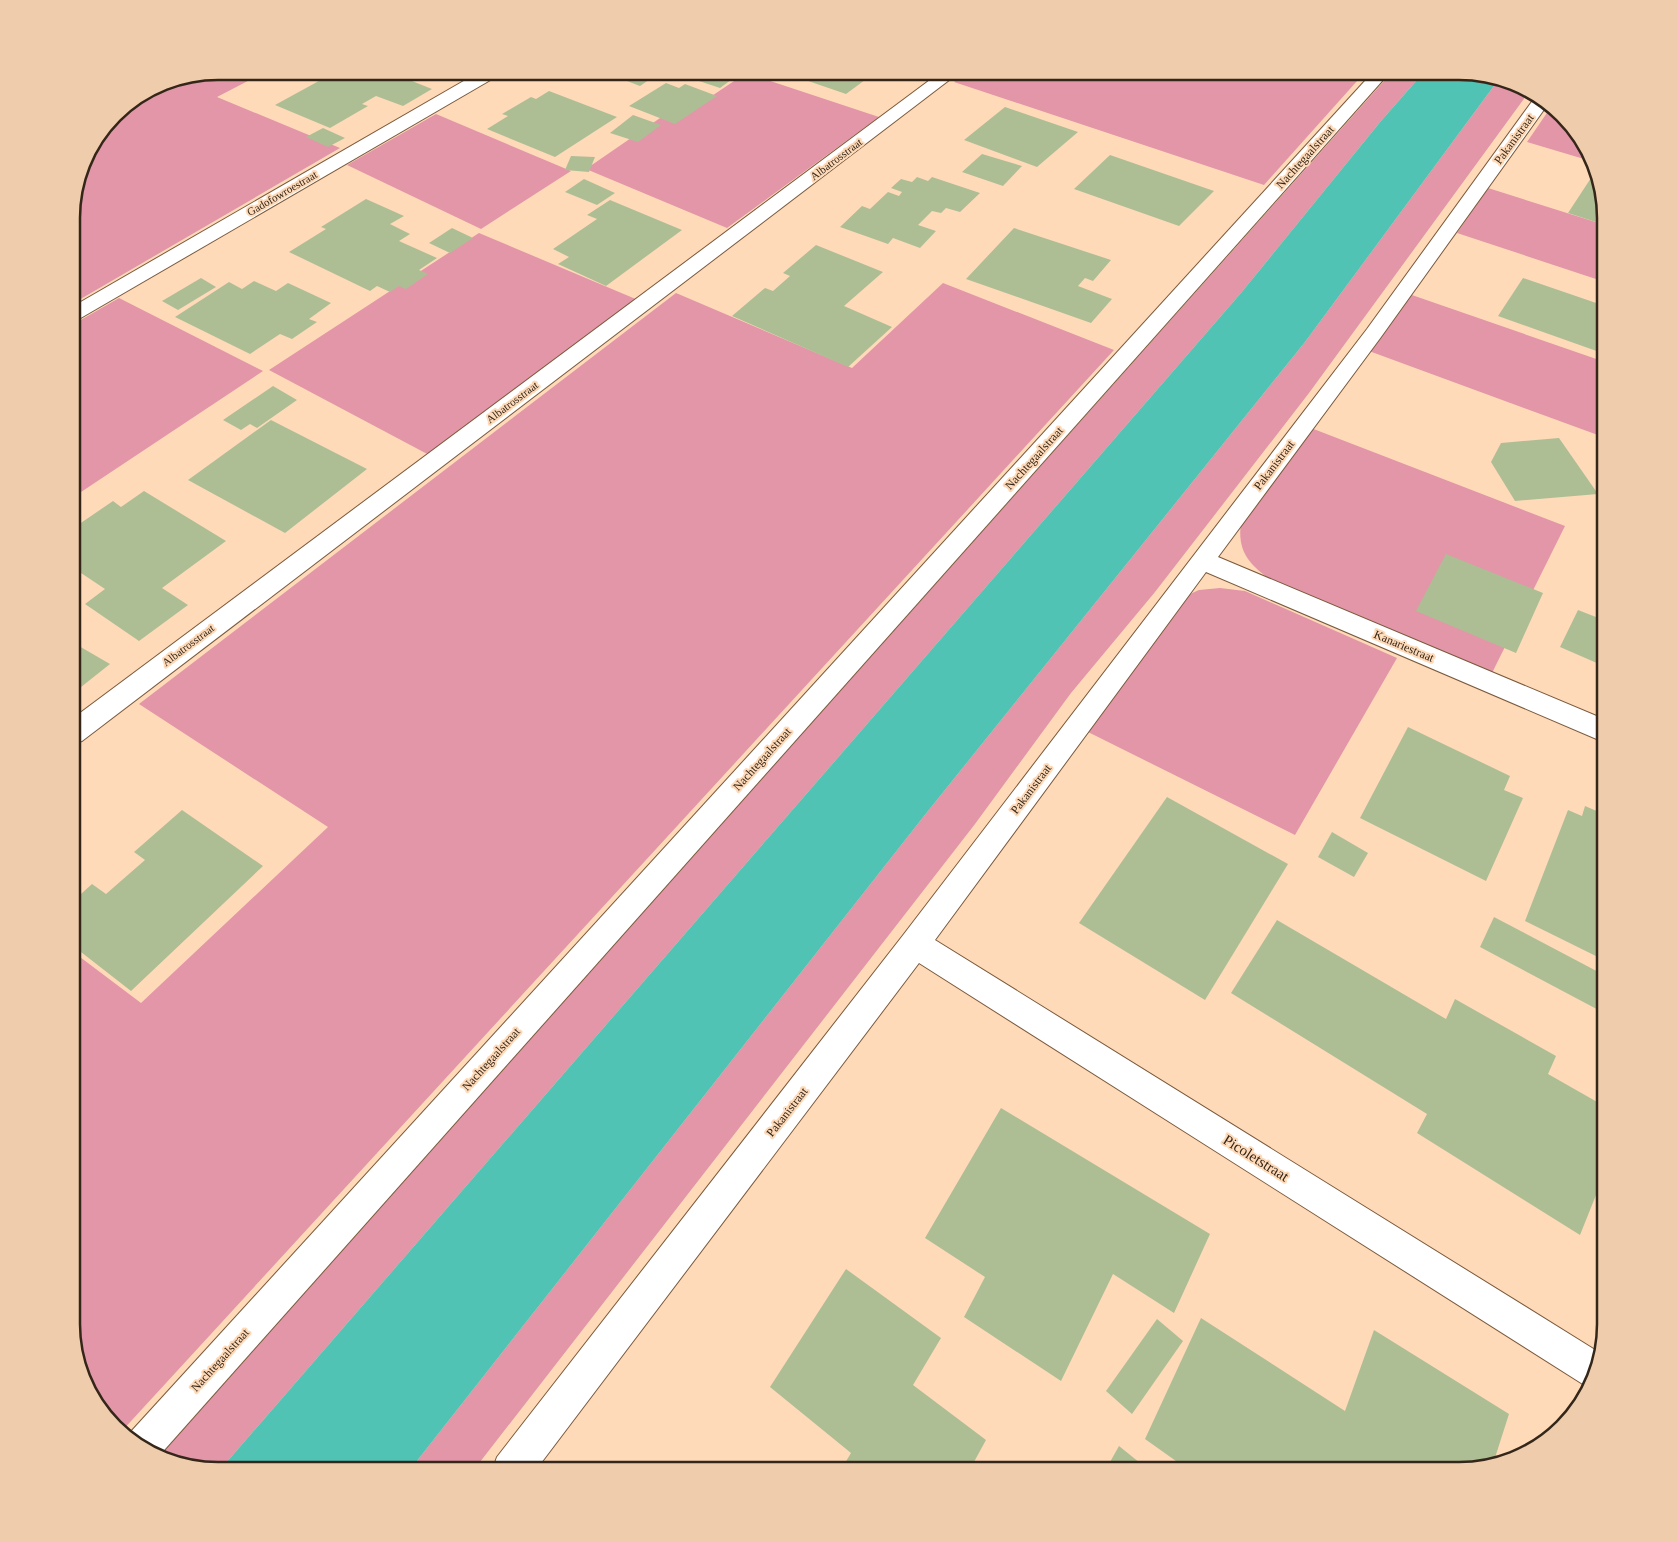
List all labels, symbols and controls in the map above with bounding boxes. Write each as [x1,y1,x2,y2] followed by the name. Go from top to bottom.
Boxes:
[1491,111,1537,167] street label: Pakanistraat
[1273,122,1337,191] street label: Nachtegaalstraat
[808,136,864,182] street label: Albatrosstraat
[245,168,319,218] street label: Gadofowroestraat
[484,379,540,425] street label: Albatrosstraat
[1002,423,1066,492] street label: Nachtegaalstraat
[1251,437,1298,493] street label: Pakanistraat
[160,622,216,668] street label: Albatrosstraat
[1372,627,1437,665] street label: Kanariestraat
[730,724,794,793] street label: Nachtegaalstraat
[1008,761,1055,817] street label: Pakanistraat
[459,1024,523,1093] street label: Nachtegaalstraat
[763,1084,811,1139] street label: Pakanistraat
[1220,1132,1292,1185] street label: Picoletstraat
[188,1325,252,1394] street label: Nachtegaalstraat

